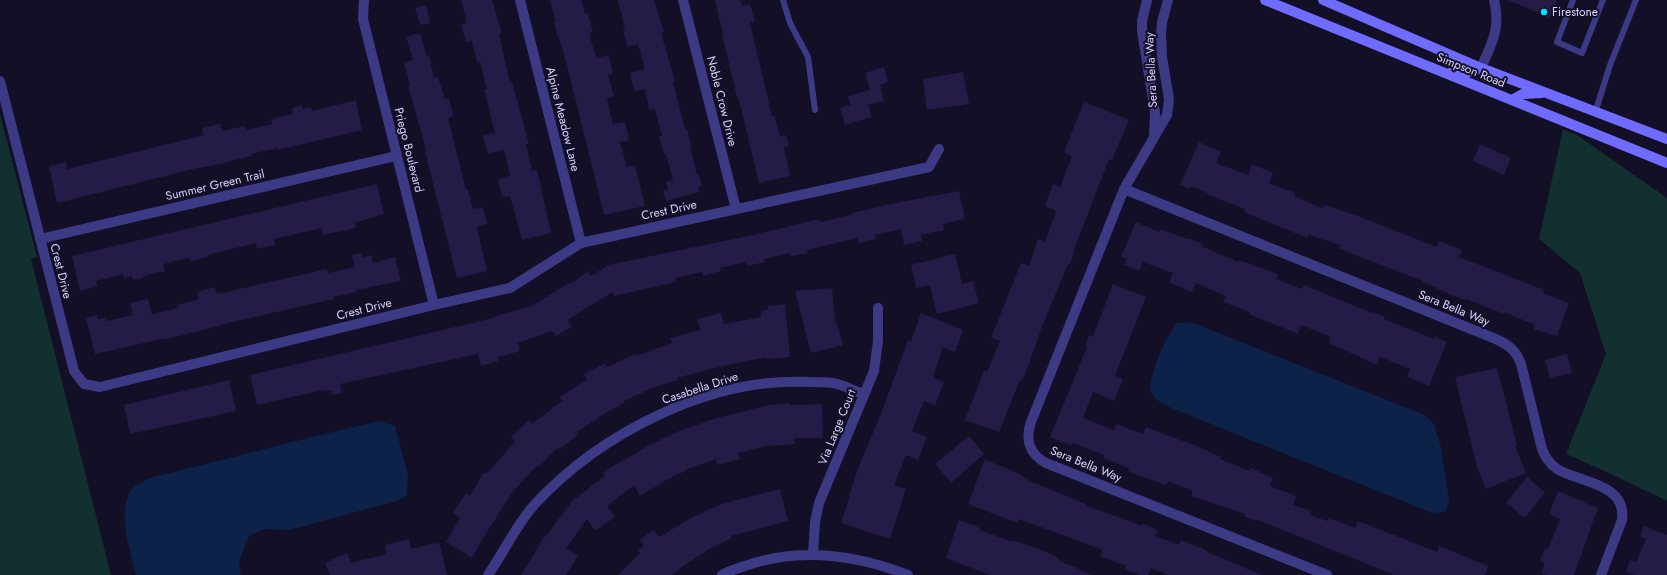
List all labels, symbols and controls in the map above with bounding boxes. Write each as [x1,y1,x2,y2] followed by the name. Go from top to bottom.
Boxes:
[1552,3,1598,21] place label: Firestone
[1539,7,1549,17] marker: Firestone
[1140,31,1162,108] street label: Sera Bella Way
[1434,48,1508,92] street label: Simpson Road
[702,54,742,148] street label: Noble Crow Drive
[541,65,585,173] street label: Alpine Meadow Lane
[390,106,428,194] street label: Priego Boulevard
[164,165,266,205] street label: Summer Green Trail
[640,195,698,225] street label: Crest Drive
[45,241,77,301] street label: Crest Drive
[1416,285,1493,331] street label: Sera Bella Way
[334,293,394,325] street label: Crest Drive
[660,367,740,409] street label: Casabella Drive
[814,386,860,468] street label: Via Large Court
[1048,441,1125,487] street label: Sera Bella Way

